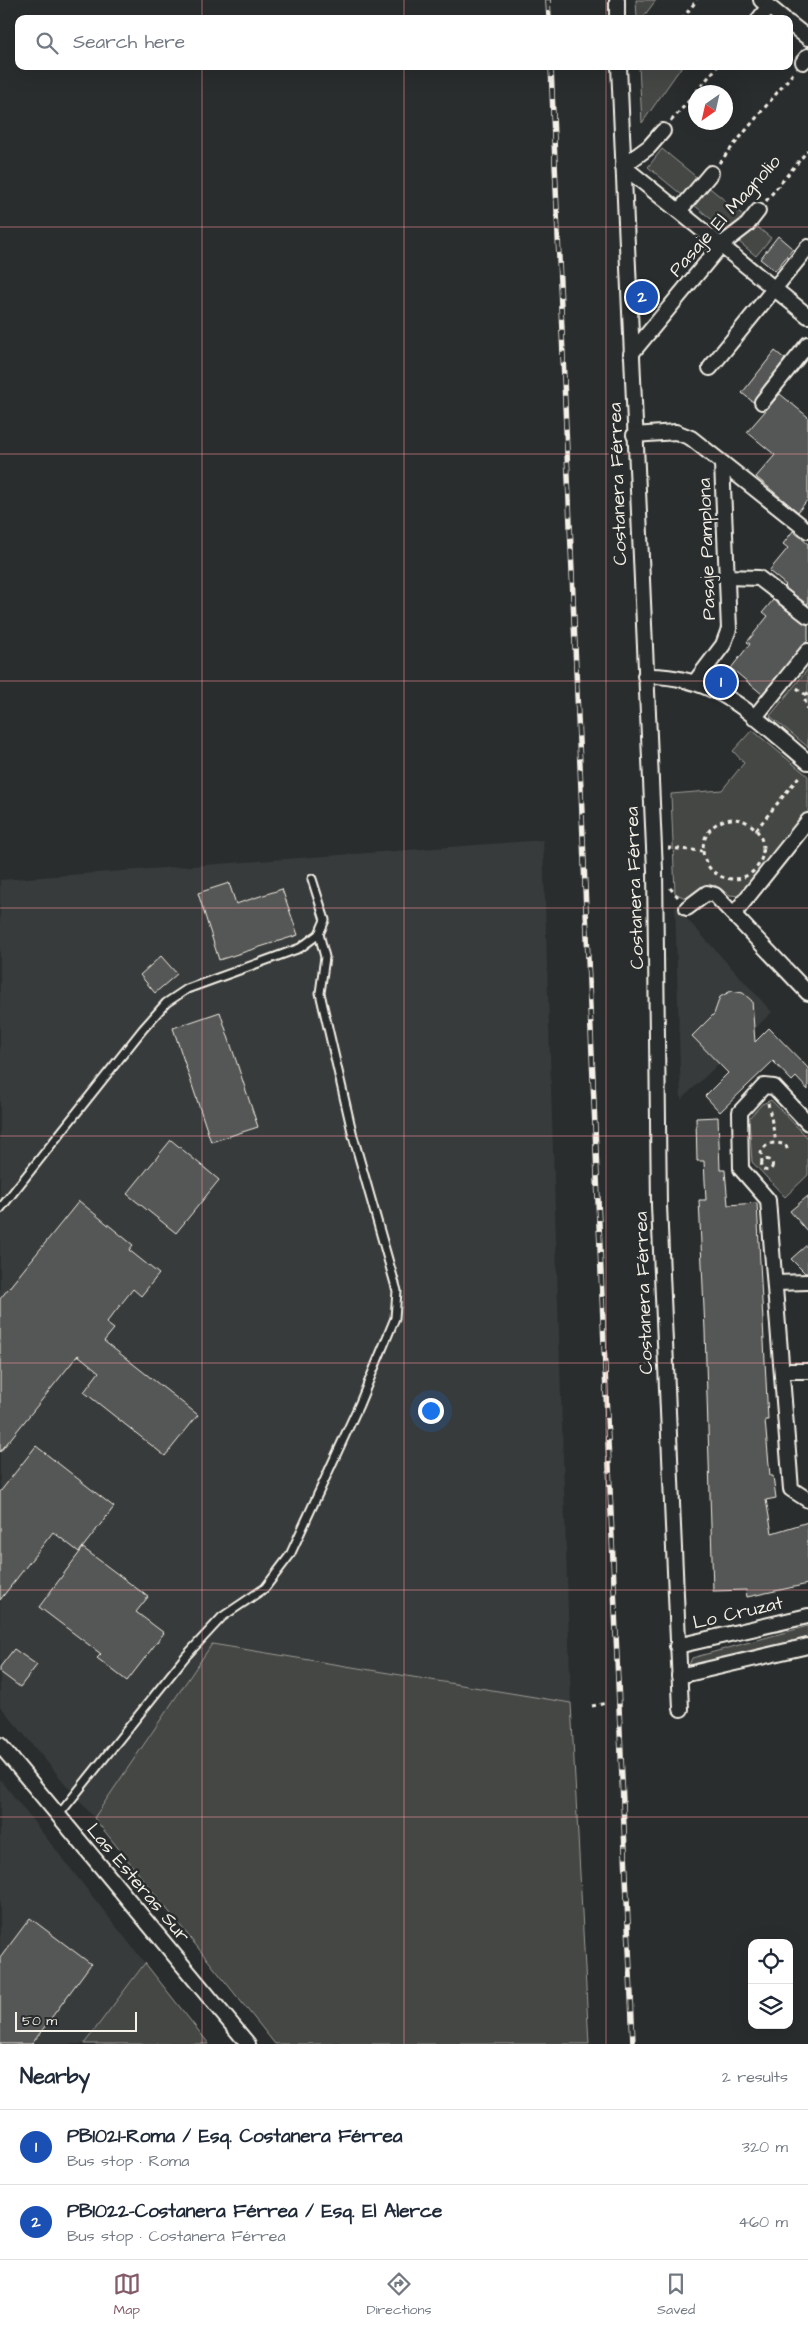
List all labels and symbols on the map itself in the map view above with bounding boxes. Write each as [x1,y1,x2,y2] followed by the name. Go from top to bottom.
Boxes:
[688,85,733,130] north arrow
[663,149,788,284] street label: Pasaje El Magnolio
[626,278,658,316] pin: 2
[602,402,634,566] street label: Costanera Férrea
[691,477,723,621] street label: Pasaje Pamplona
[705,663,737,701] pin: 1
[619,806,651,970] street label: Costanera Férrea
[628,1211,660,1375] street label: Costanera Férrea
[418,1398,444,1424] your location
[690,1589,786,1636] street label: Lo Cruzat
[80,1817,196,1949] street label: Las Esteras Sur
[15,2009,138,2032] scale bar

